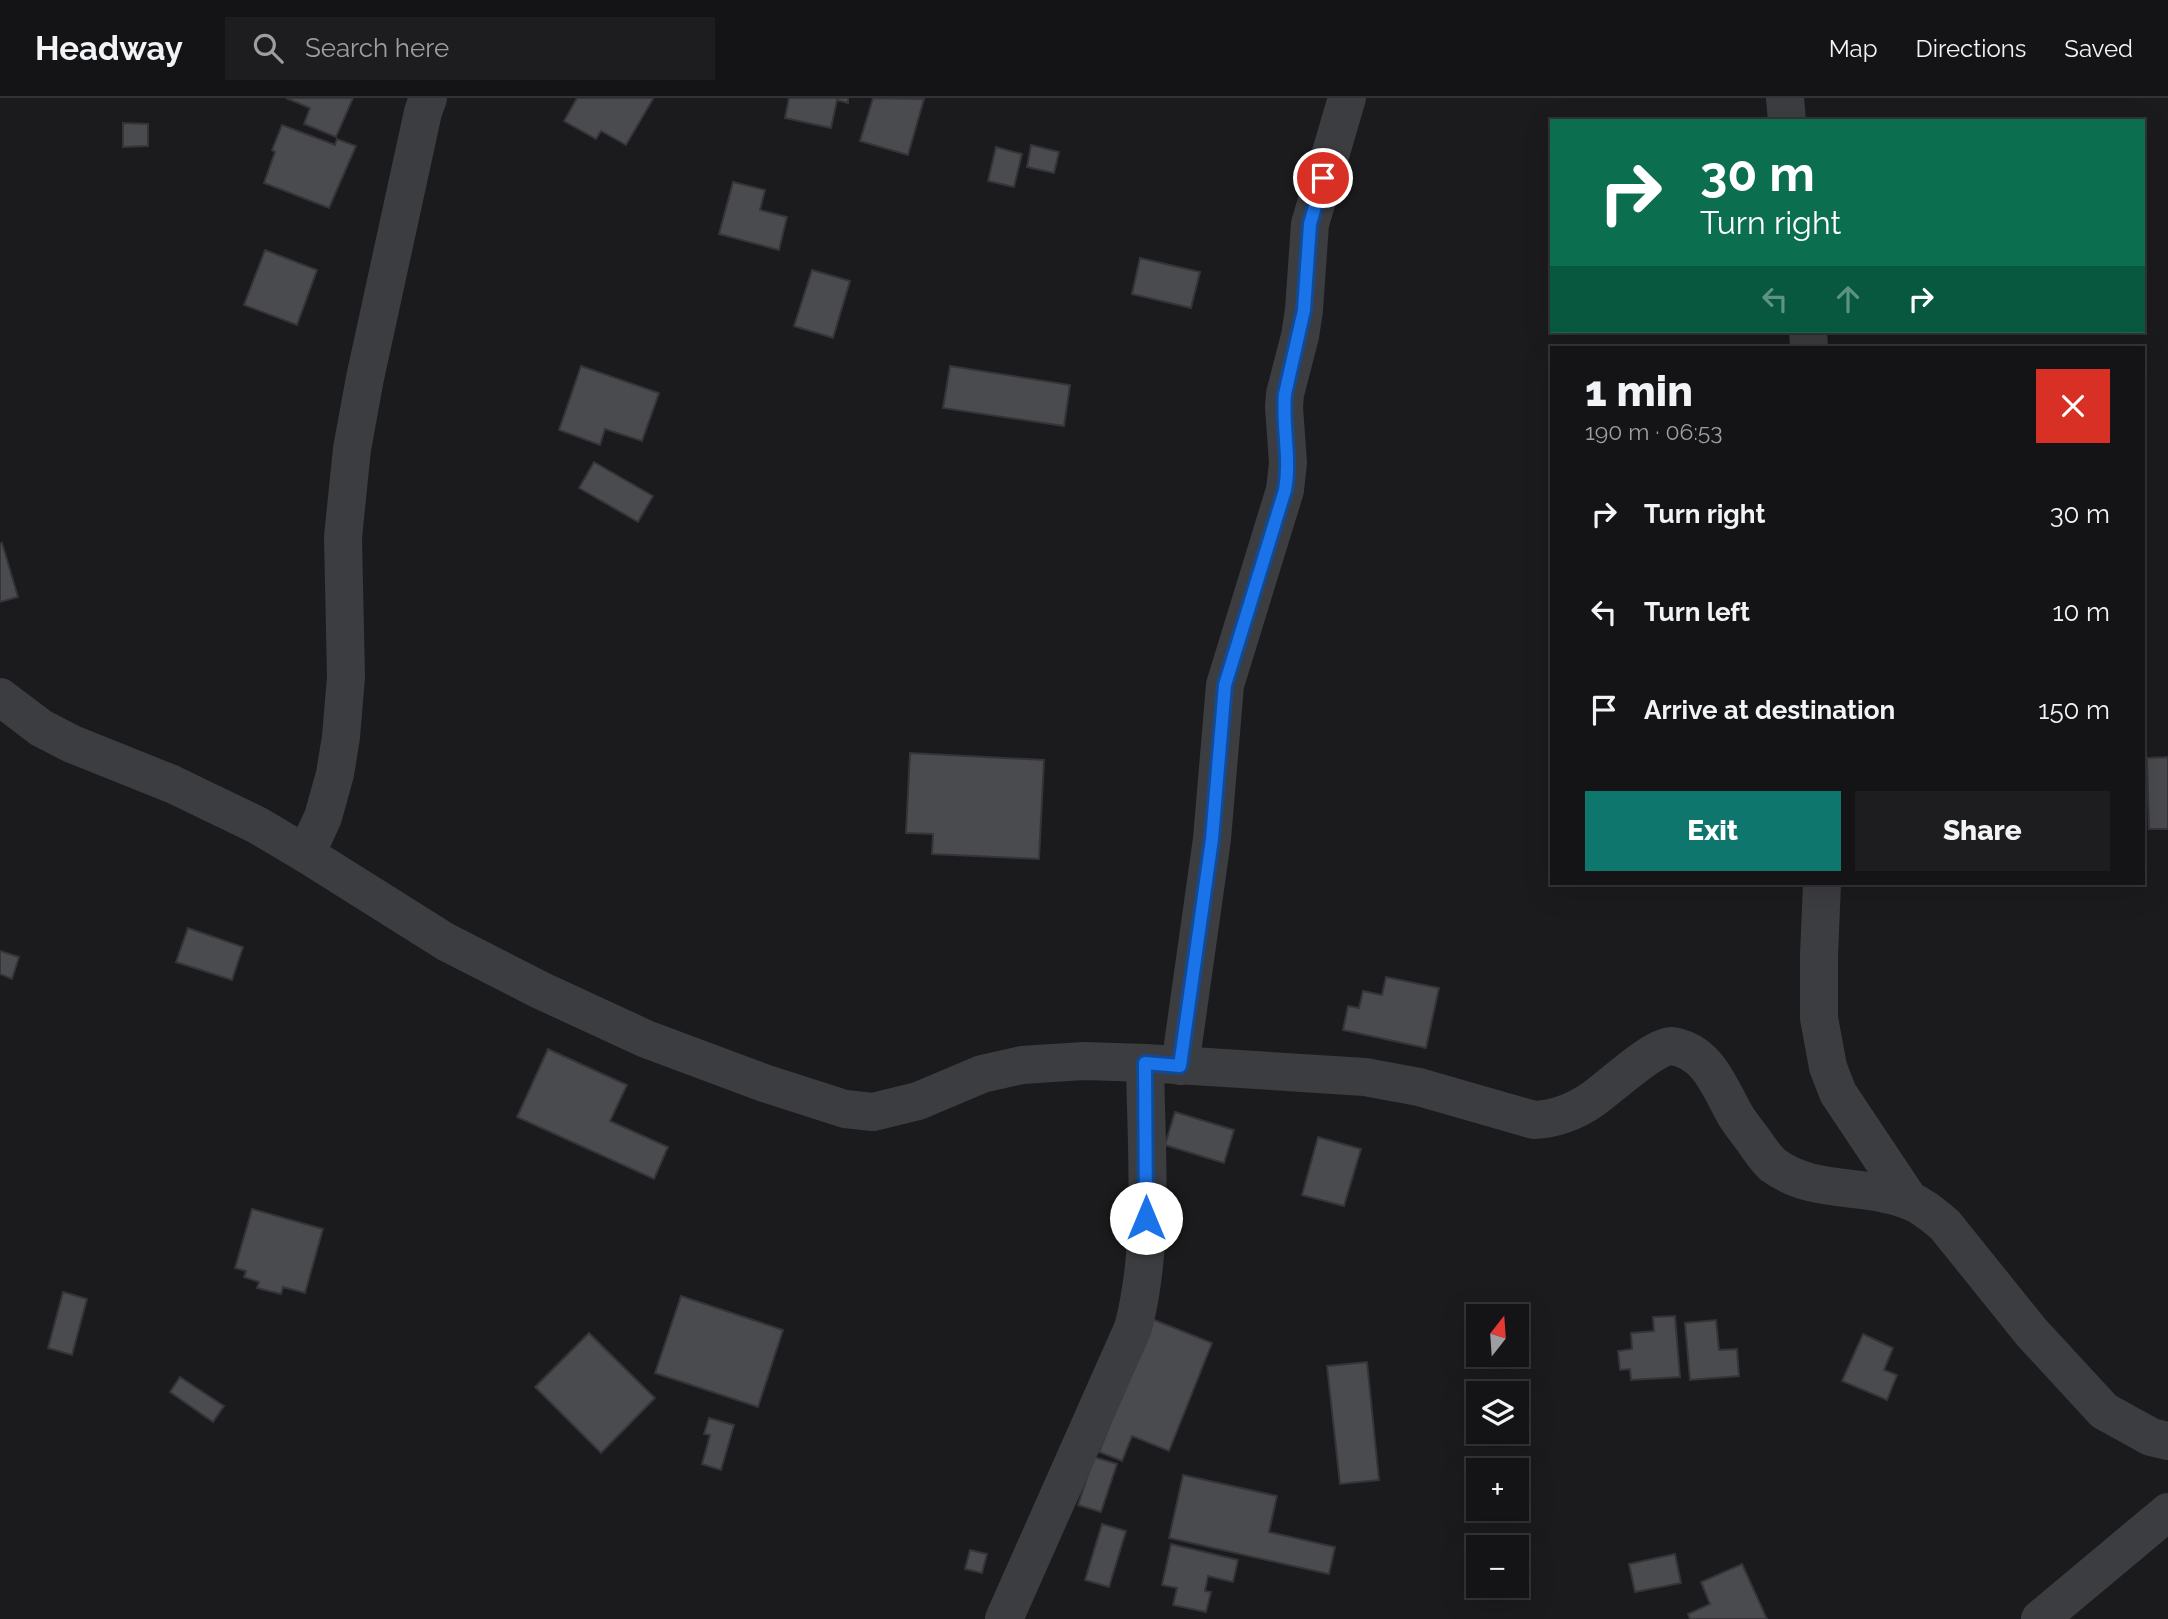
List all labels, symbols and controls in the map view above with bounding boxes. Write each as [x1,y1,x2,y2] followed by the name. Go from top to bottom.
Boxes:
[225,17,715,80] search box
[35,29,183,68] text: Headway
[249,29,287,67] icon: search
[305,33,449,63] text: Search here
[1829,34,1878,63] text: Map
[1916,34,2026,63] text: Directions
[2064,34,2133,63] text: Saved
[1700,145,1815,202] text: 30 m
[1585,147,1676,238] icon: right
[1293,148,1353,208] pin
[1304,159,1342,197] icon: arrive
[1700,204,1841,241] text: Turn right
[1756,280,1794,318] icon: left
[1829,280,1867,318] icon: ahead
[1902,280,1940,318] icon: right
[1585,367,1693,416] text: 1 min
[2036,369,2110,443] button: close
[1585,418,1723,445] text: 190 m · 06:53
[1585,495,1623,533] icon: right
[1644,499,1765,529] text: Turn right
[2050,499,2110,529] text: 30 m
[1585,593,1623,631] icon: left
[1644,597,1750,627] text: Turn left
[2052,597,2110,627] text: 10 m
[1585,691,1623,729] icon: arrive
[1644,695,1895,725] text: Arrive at destination
[2038,695,2110,725] text: 150 m
[1585,791,1841,871] button: Exit
[1855,791,2110,871] button: Share
[1109,1181,1183,1255] position arrow
[1466,1304,1530,1367] north arrow
[1466,1304,1529,1598] map controls
[1466,1381,1529,1444] button: layers
[1466,1458,1529,1521] button: +
[1466,1535,1529,1598] button: −

